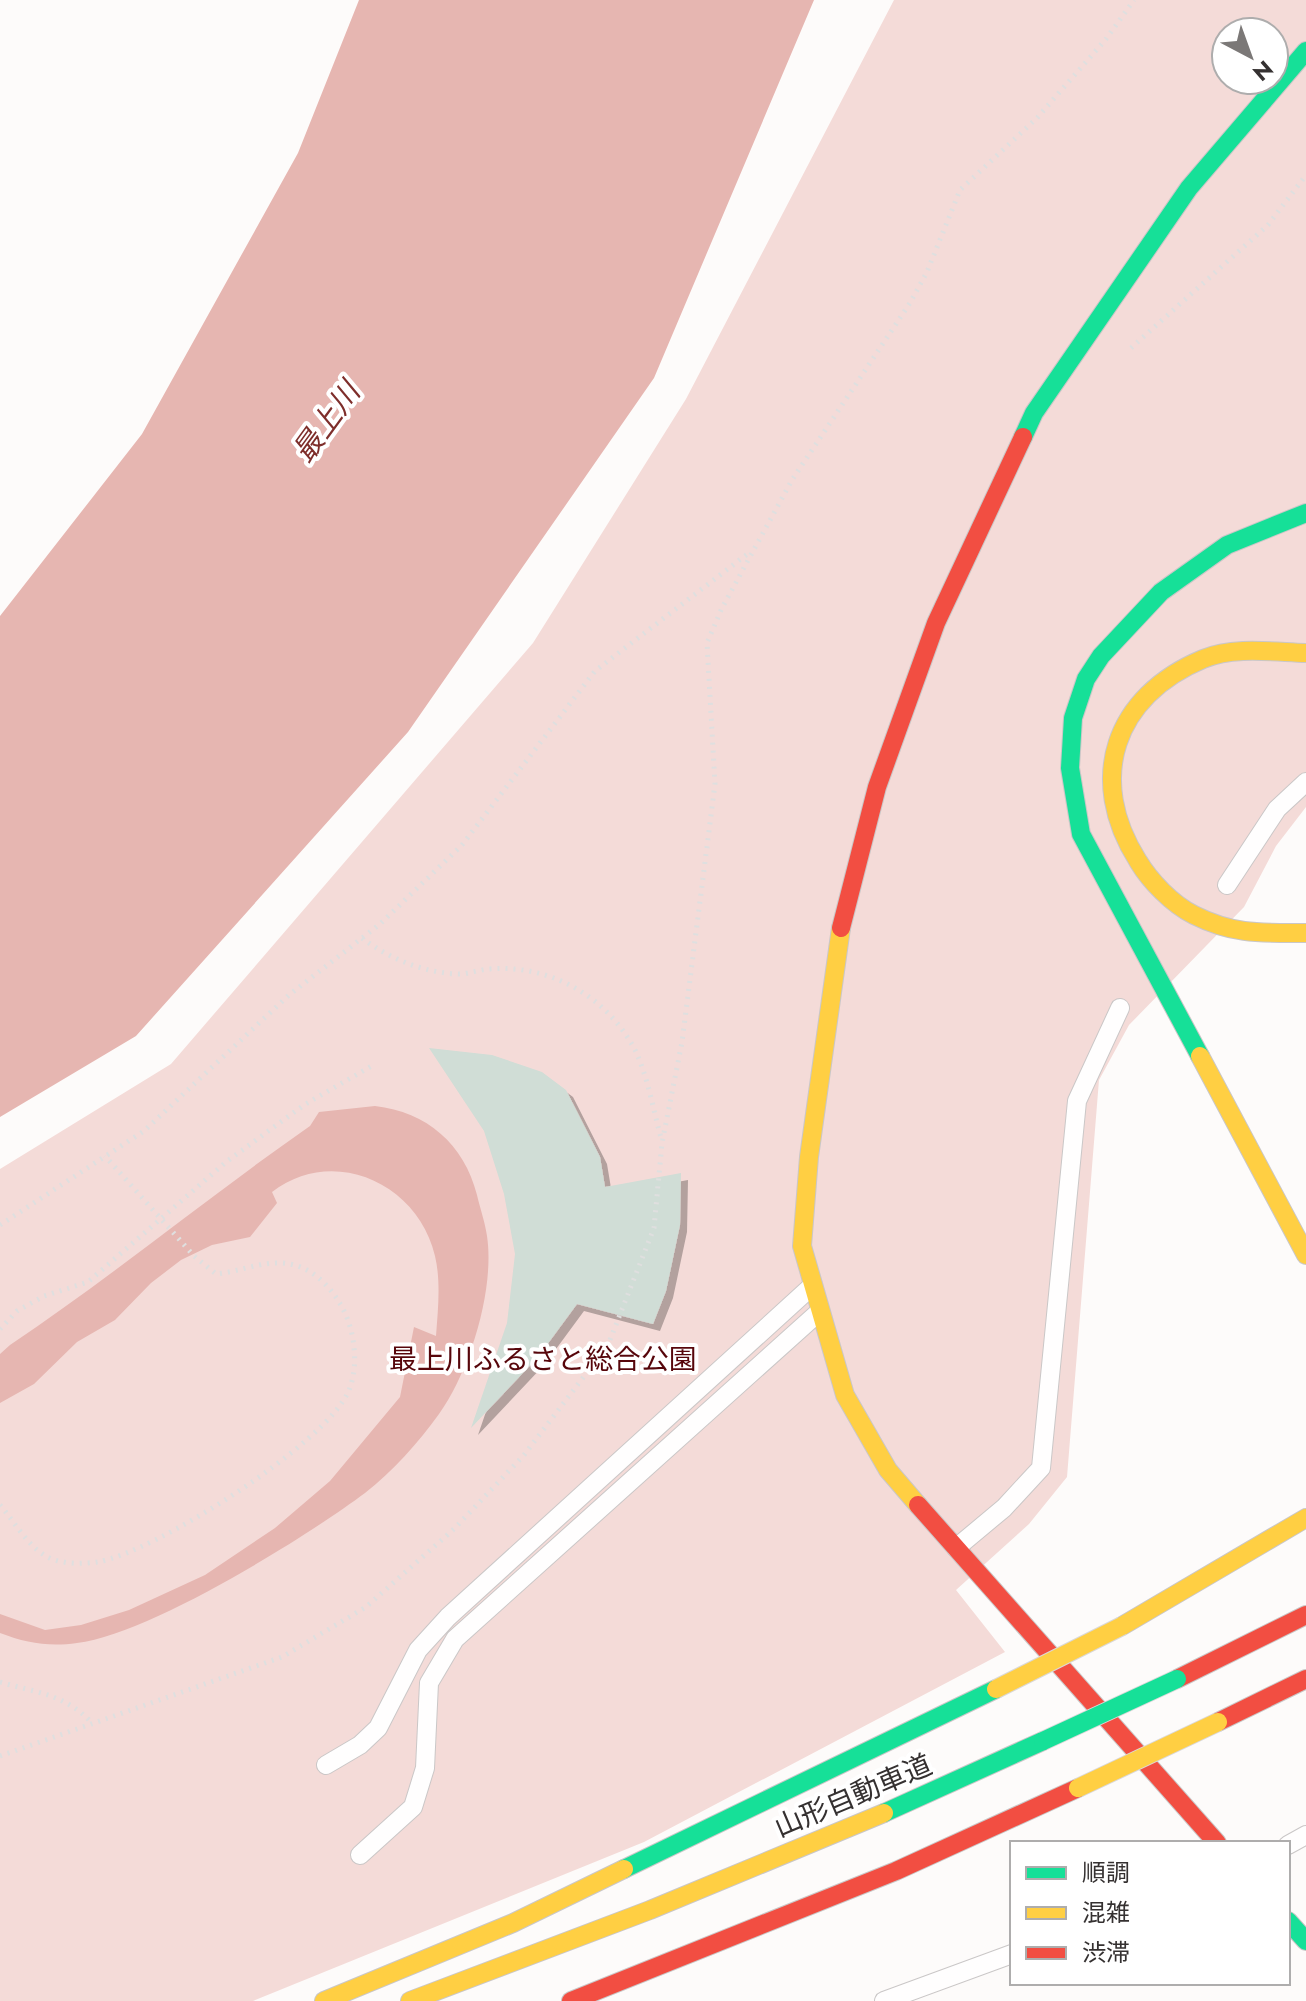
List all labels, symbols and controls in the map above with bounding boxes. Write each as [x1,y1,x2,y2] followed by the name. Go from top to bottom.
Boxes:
[1210,16,1290,96] north arrow
[1246,53,1280,89] text: N
[282,371,372,471] water label: 最上川
[389,1339,697,1380] park label: 最上川ふるさと総合公園
[768,1744,938,1848] street label: 山形自動車道
[1010,1841,1290,1985] legend
[1082,1855,1130,1890] text: 順調
[1082,1895,1130,1930] text: 混雑
[1082,1935,1130,1970] text: 渋滞

